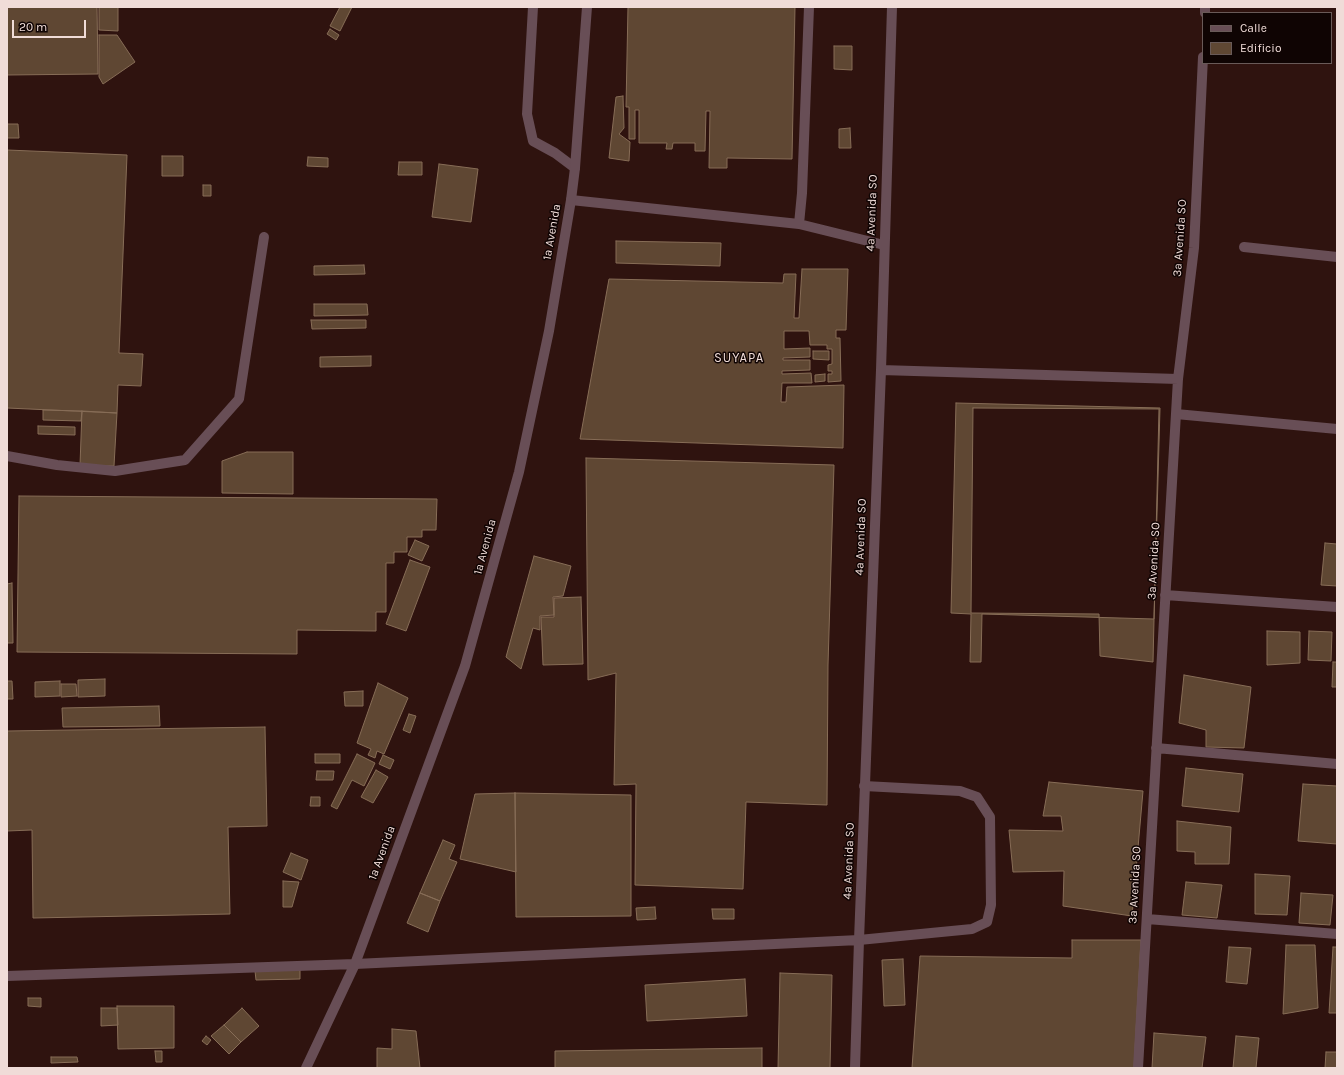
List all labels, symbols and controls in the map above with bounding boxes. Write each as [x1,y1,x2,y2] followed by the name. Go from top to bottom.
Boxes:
[14,12,88,38] scale bar
[1202,12,1332,64] legend
[19,20,47,34] text: 20 m
[1240,21,1267,35] text: Calle
[1240,41,1281,55] text: Edificio
[863,174,881,252] street label: 4a Avenida SO
[1170,199,1190,277] street label: 3a Avenida SO
[540,203,564,261] street label: 1a Avenida
[714,350,764,366] district label: SUYAPA
[852,498,870,576] street label: 4a Avenida SO
[471,518,499,576] street label: 1a Avenida
[1145,522,1163,600] street label: 3a Avenida SO
[840,822,858,900] street label: 4a Avenida SO
[366,824,398,882] street label: 1a Avenida
[1126,846,1144,924] street label: 3a Avenida SO

